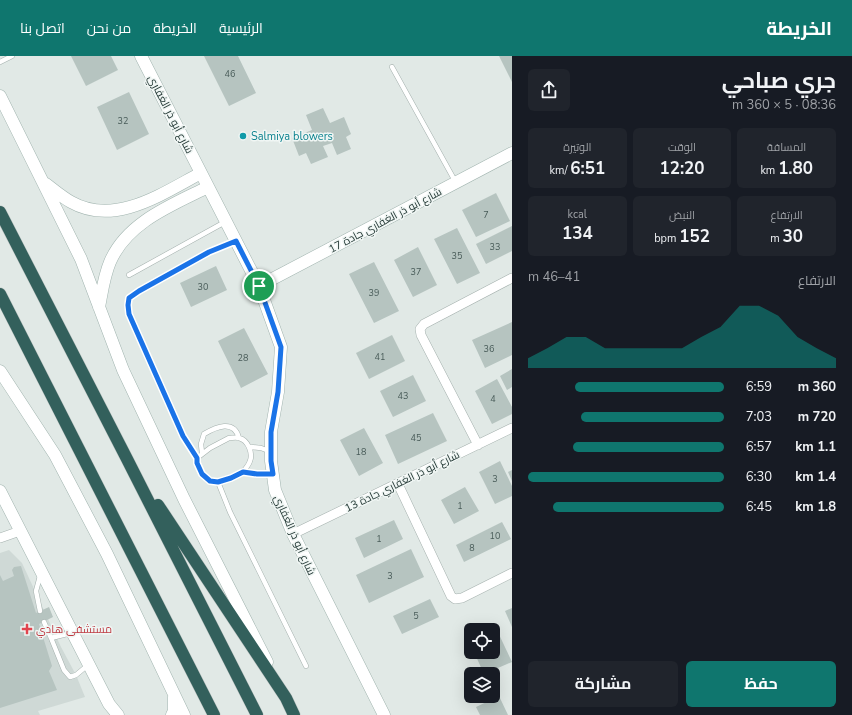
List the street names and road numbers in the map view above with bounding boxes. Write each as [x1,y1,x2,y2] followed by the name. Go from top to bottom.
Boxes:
[143,72,197,157] street label: شارع أبو ذر الغفاري
[326,184,445,258] street label: شارع أبو ذر الغفاري جادة 17
[342,447,462,515] street label: شارع أبو ذر الغفاري جادة 13
[269,493,319,578] street label: شارع أبو ذر الغفاري

